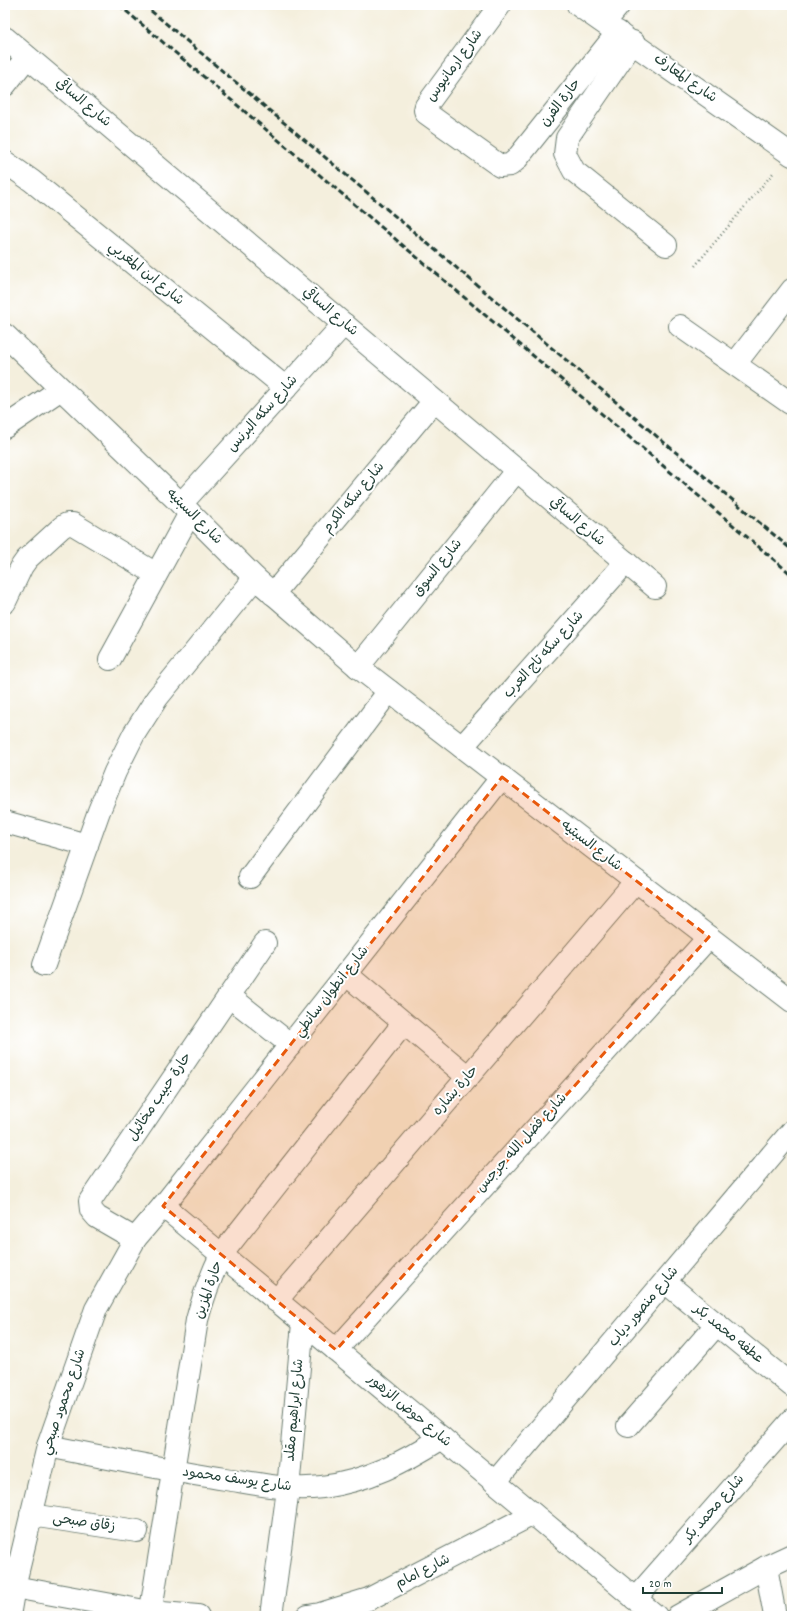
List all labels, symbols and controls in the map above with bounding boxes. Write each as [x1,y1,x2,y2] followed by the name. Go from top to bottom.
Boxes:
[422,26,488,106] street label: شارع ارمانيوس
[649,50,721,108] street label: شارع المعارف
[51,74,115,132] street label: شارع الساقي
[536,75,586,131] street label: حارة الفرن
[103,237,188,312] street label: شارع ابن المغربي
[298,283,362,341] street label: شارع الساقي
[223,371,303,457] street label: شارع سكه البرنس
[318,458,390,538] street label: شارع سكه الكرم
[161,484,227,550] street label: شارع السبتيه
[545,493,609,551] street label: شارع الساقي
[408,535,468,601] street label: شارع السوق
[499,607,589,703] street label: شارع سكه تاج العرب
[556,816,626,876] street label: شارع السبتيه
[290,942,375,1043] street label: شارع انطوان سانطي
[123,1049,197,1145] street label: حارة حبيب مخائيل
[428,1061,484,1121] street label: حارة بشاره
[472,1089,572,1197] street label: شارع فضل الله جرجس
[190,1258,228,1322] street label: حارة المزين
[604,1262,684,1352] street label: شارع منصور دياب
[688,1299,767,1369] street label: عطفه محمد بكر
[36,1346,92,1458] street label: شارع محمود صبحي
[281,1358,309,1462] street label: شارع ابراهيم مقلد
[362,1369,455,1452] street label: شارع حوض الزهور
[181,1462,293,1498] street label: شارع يوسف محمود
[678,1470,750,1549] street label: شارع محمد بكر
[51,1509,117,1537] street label: زقاق صبحى
[392,1550,454,1594] street label: شارع امام
[643,1569,722,1595] scale bar
[649,1576,672,1593] text: 20 m

